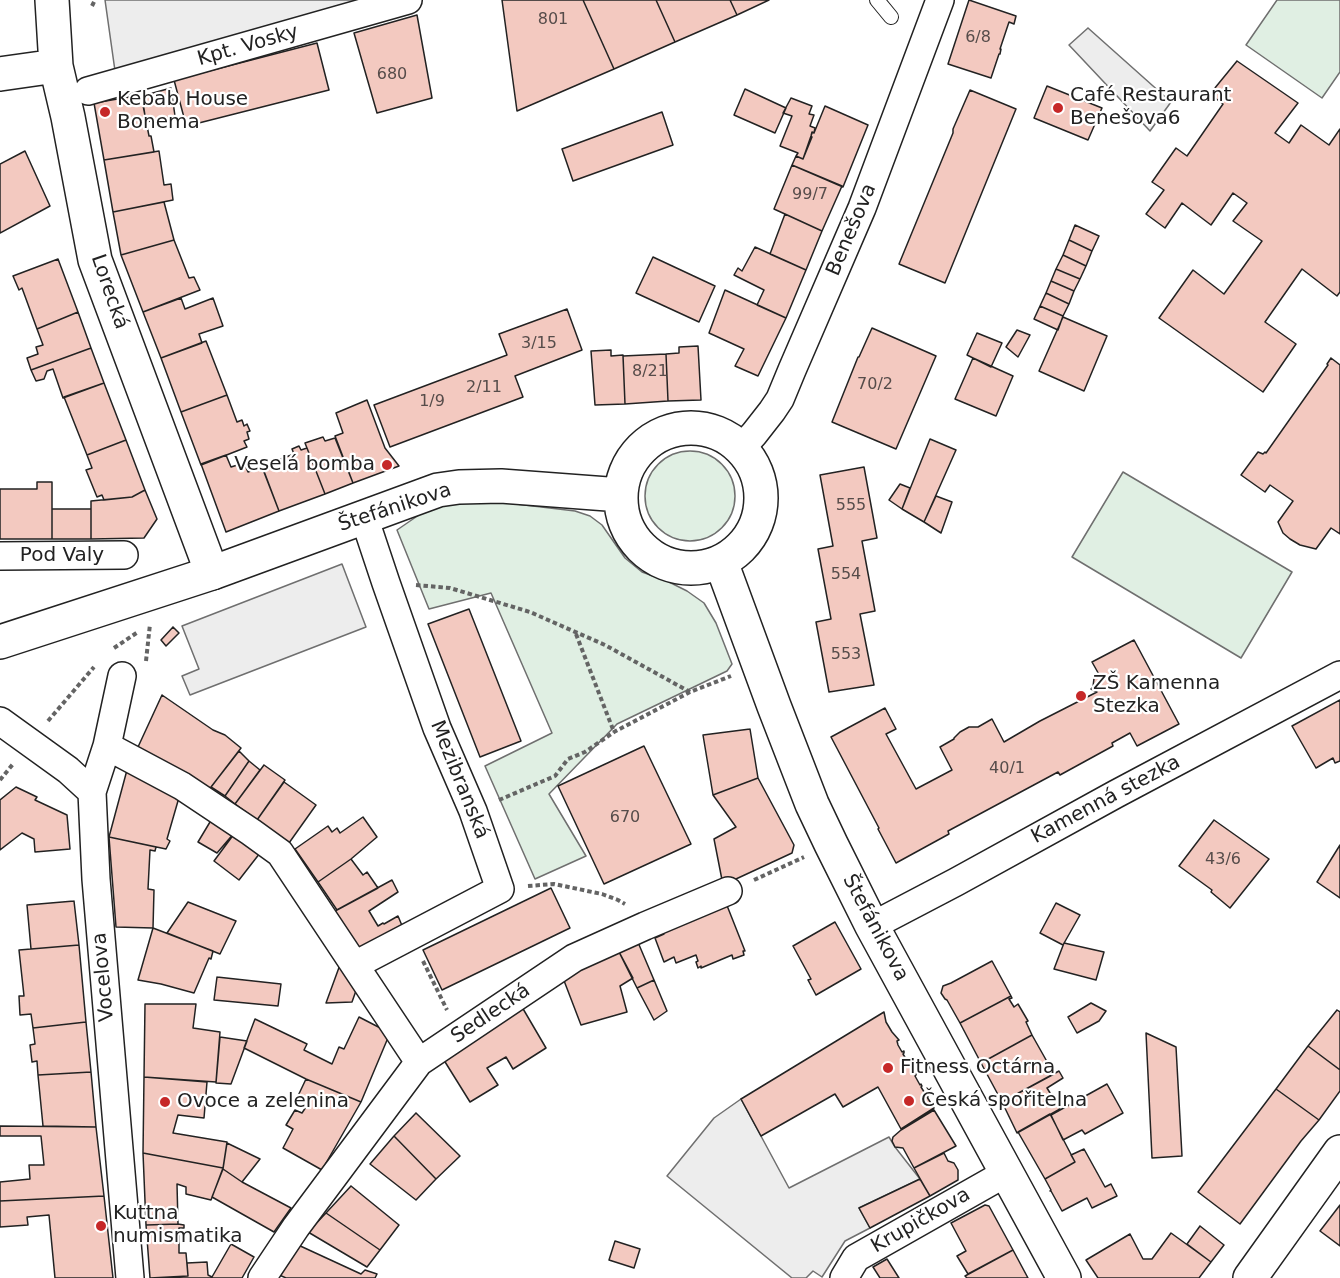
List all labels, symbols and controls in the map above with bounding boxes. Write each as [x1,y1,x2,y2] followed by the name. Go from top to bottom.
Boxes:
[538,10,568,30] house number: 801
[195,20,301,72] street label: Kpt. Vosky
[965,28,991,48] house number: 6/8
[377,65,407,85] house number: 680
[1070,84,1231,131] place label: Café Restaurant Benešova6
[117,88,248,135] place label: Kebab House Bonema
[1051,101,1065,115] marker: Café Restaurant Benešova6
[98,105,112,119] marker: Kebab House Bonema
[822,180,882,280] street label: Benešova
[792,185,828,205] house number: 99/7
[85,251,133,333] street label: Lorecká
[521,334,557,354] house number: 3/15
[632,362,668,382] house number: 8/21
[857,375,893,395] house number: 70/2
[466,378,502,398] house number: 2/11
[419,392,445,412] house number: 1/9
[234,453,375,477] place label: Veselá bomba
[380,458,394,472] marker: Veselá bomba
[335,478,455,538] street label: Štefánikova
[836,496,866,516] house number: 555
[20,544,104,568] street label: Pod Valy
[831,565,861,585] house number: 554
[831,645,861,665] house number: 553
[1093,672,1220,719] place label: ZŠ Kamenna Stezka
[1074,689,1088,703] marker: ZŠ Kamenna Stezka
[424,717,494,843] street label: Mezibranská
[1027,751,1185,849] street label: Kamenná stezka
[989,759,1025,779] house number: 40/1
[610,808,640,828] house number: 670
[1205,850,1241,870] house number: 43/6
[837,870,913,986] street label: Štefánikova
[88,931,120,1023] street label: Vocelova
[447,979,535,1049] street label: Sedlecká
[900,1056,1055,1080] place label: Fitness Octárna
[881,1061,895,1075] marker: Fitness Octárna
[921,1089,1087,1113] place label: Česká spořitelna
[177,1090,349,1114] place label: Ovoce a zelenina
[902,1094,916,1108] marker: Česká spořitelna
[158,1095,172,1109] marker: Ovoce a zelenina
[867,1183,975,1259] street label: Krupičkova
[113,1202,242,1249] place label: Kuttna numismatika
[94,1219,108,1233] marker: Kuttna numismatika

